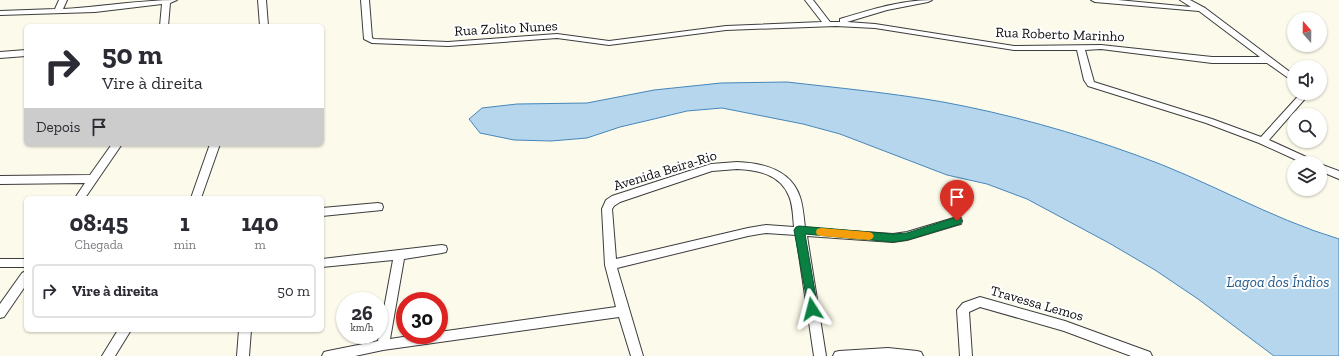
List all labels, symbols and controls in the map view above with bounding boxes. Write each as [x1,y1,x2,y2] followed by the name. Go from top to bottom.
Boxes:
[1287,12,1327,52] north arrow
[1287,12,1327,196] map controls
[454,17,558,40] street label: Rua Zolito Nunes
[995,24,1125,45] street label: Rua Roberto Marinho
[102,38,163,71] text: 50 m
[36,40,88,92] icon: right
[1287,60,1327,100] button: sound
[102,72,203,94] text: Vire à direita
[1287,108,1327,148] button: search
[88,116,110,138] icon: arrive
[36,118,80,136] text: Depois
[611,147,719,194] street label: Avenida Beira-Rio
[1287,156,1327,196] button: layers
[940,180,974,221] pin
[946,186,968,208] icon: arrive
[69,208,128,237] text: 08:45
[180,208,190,237] text: 1
[241,208,279,237] text: 140
[75,237,123,252] text: Chegada
[174,237,196,252] text: min
[254,237,266,252] text: m
[1227,273,1329,291] water label: Lagoa dos Índios
[38,280,60,302] icon: right
[72,282,158,300] text: Vire à direita
[277,282,310,300] text: 50 m
[988,282,1085,325] street label: Travessa Lemos
[791,288,833,330] position arrow
[396,292,448,344] speed limit sign: 30
[351,301,373,325] text: 26
[351,322,373,334] text: km/h

